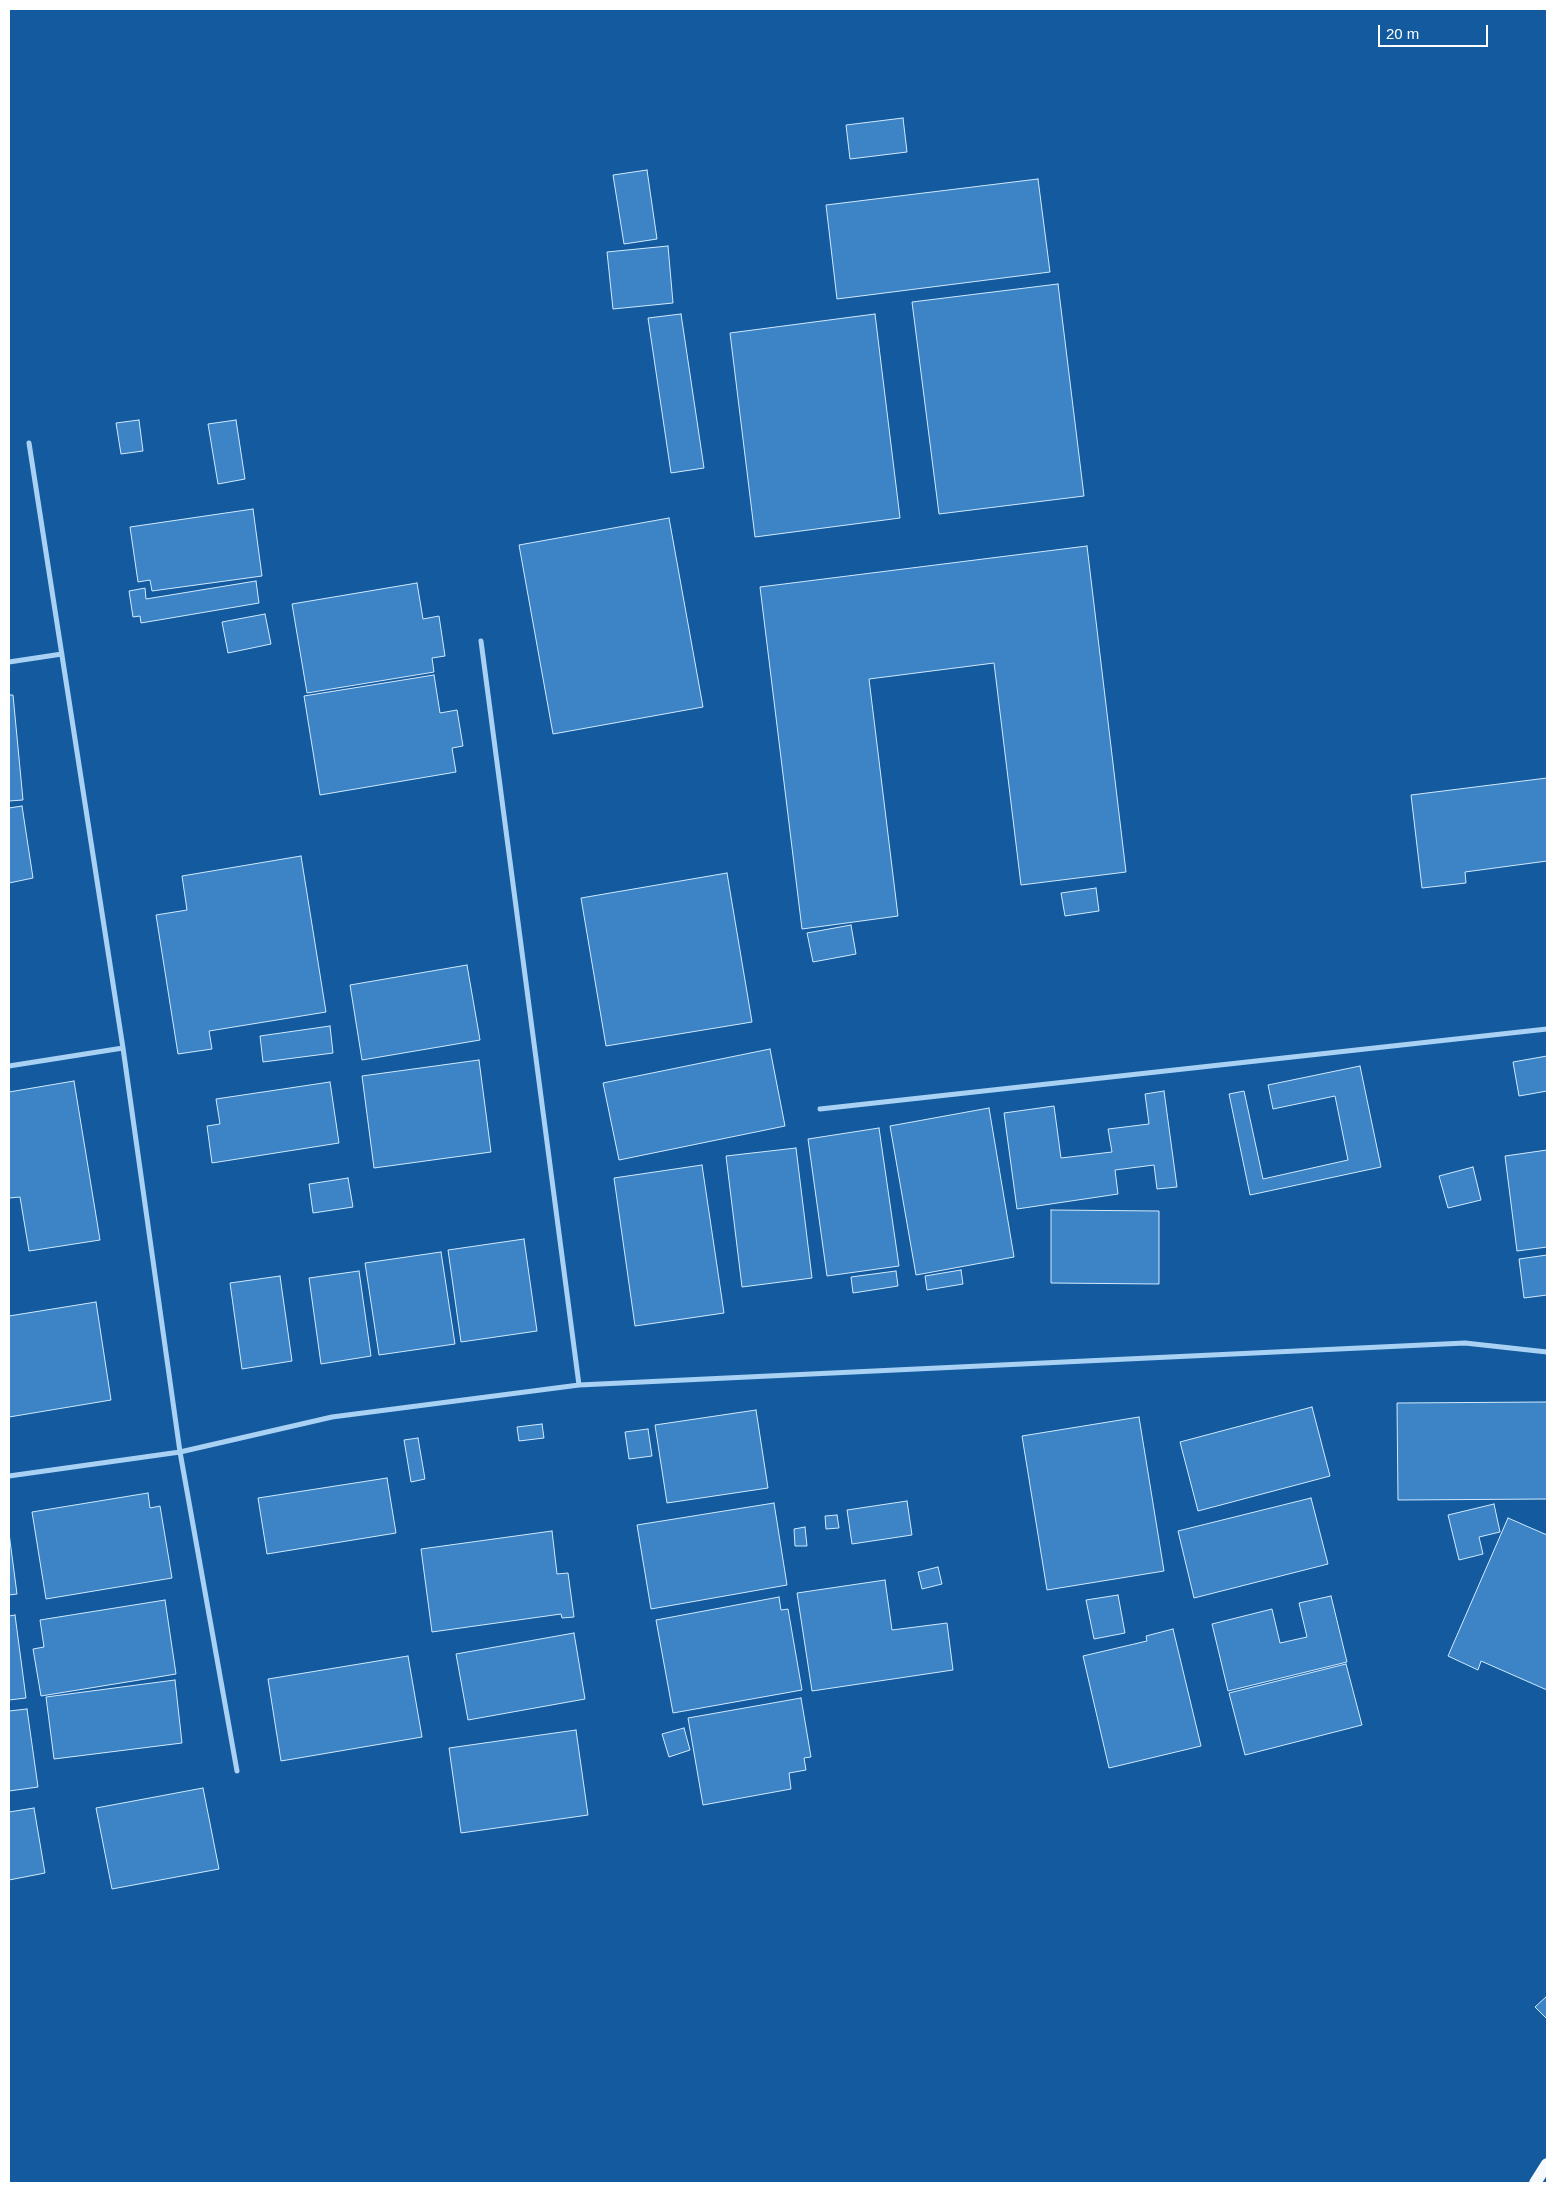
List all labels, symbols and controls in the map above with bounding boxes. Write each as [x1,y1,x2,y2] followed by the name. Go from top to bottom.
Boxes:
[1381,15,1491,47] scale bar
[1386,25,1419,42] text: 20 m

